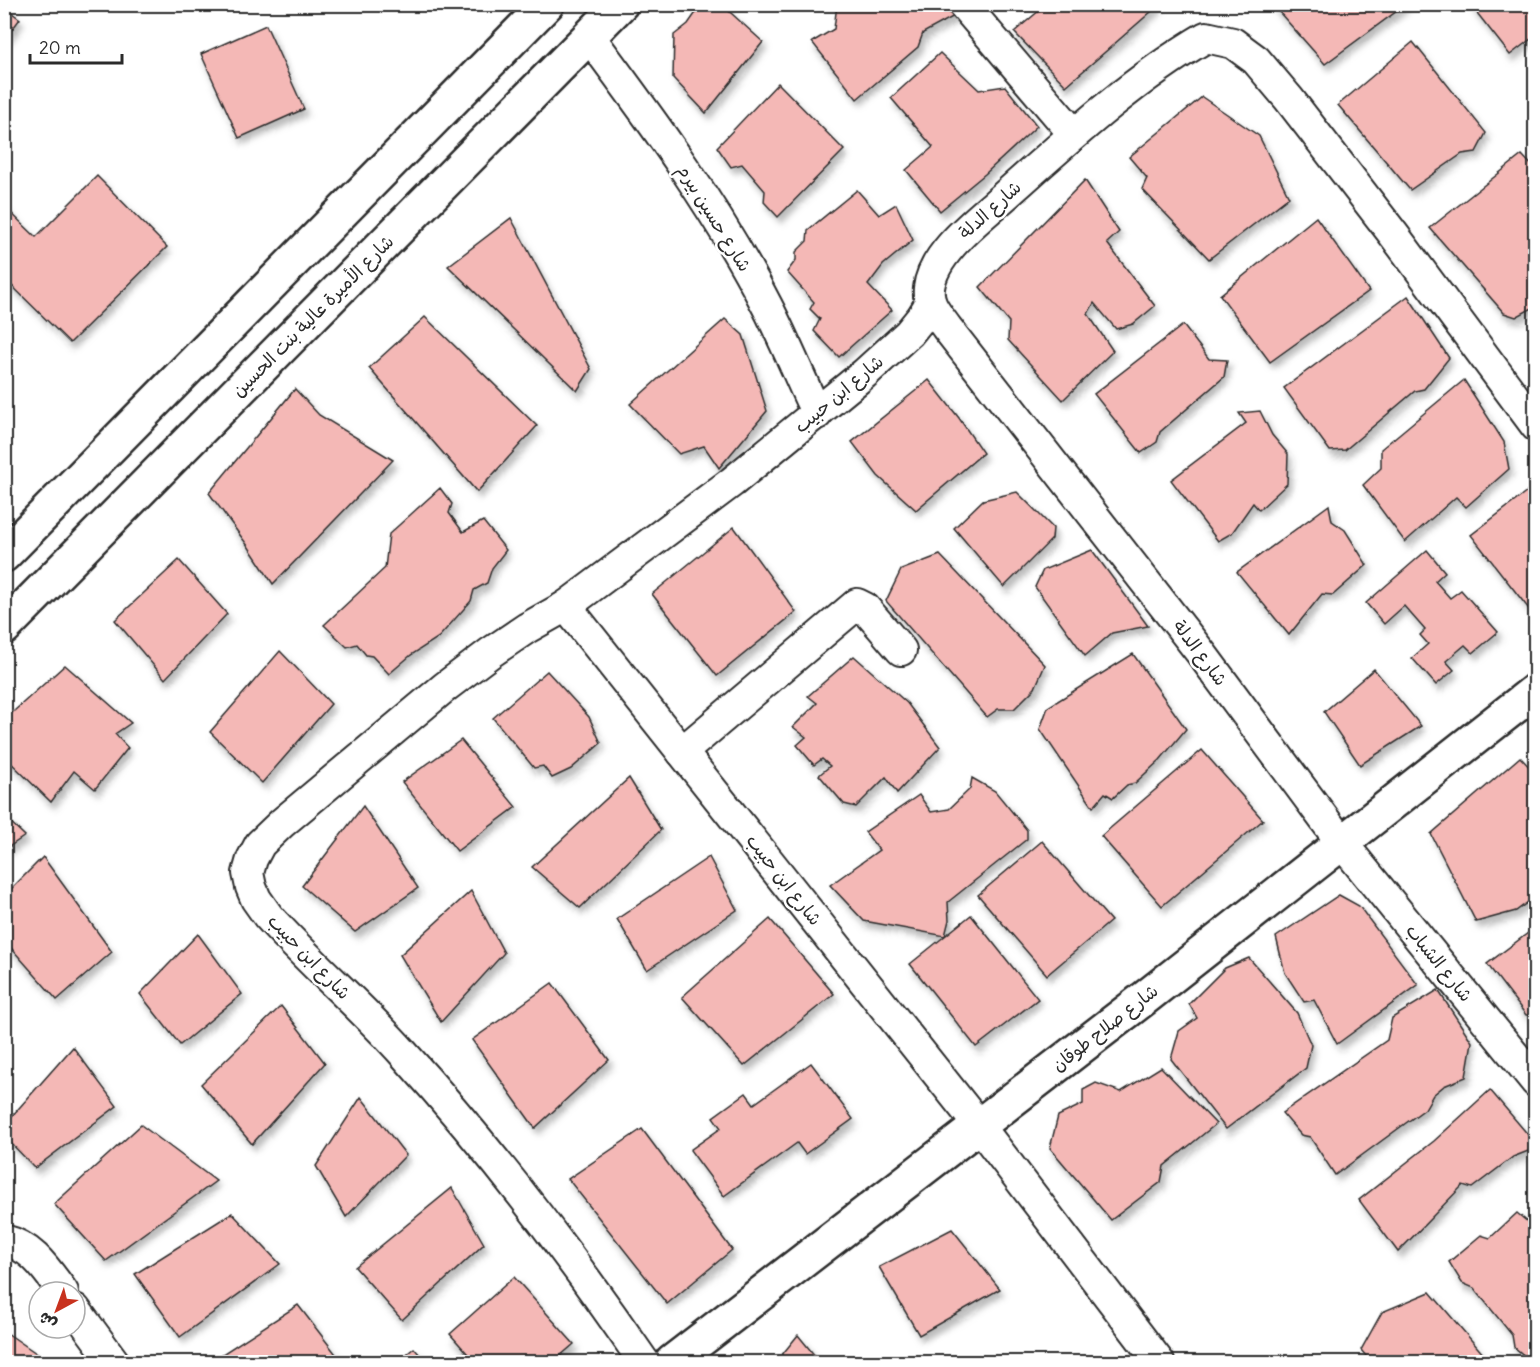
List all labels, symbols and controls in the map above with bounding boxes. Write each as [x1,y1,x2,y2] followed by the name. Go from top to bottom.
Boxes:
[30,27,122,65] scale bar
[39,36,81,59] text: 20 m
[670,160,757,277] street label: شارع حسين بيرم
[954,176,1026,244] street label: شارع الدلة
[227,230,399,402] street label: شارع الأميرة عالية بنت الحسين
[789,350,889,438] street label: شارع ابن حبيب
[1167,615,1233,691] street label: شارع الدلة
[741,830,827,930] street label: شارع ابن حبيب
[262,909,356,1005] street label: شارع ابن حبيب
[1400,919,1478,1007] street label: شارع الشباب
[1047,979,1163,1077] street label: شارع صلاح طوقان
[27,1280,87,1340] north arrow
[34,1308,60,1335] text: ش

